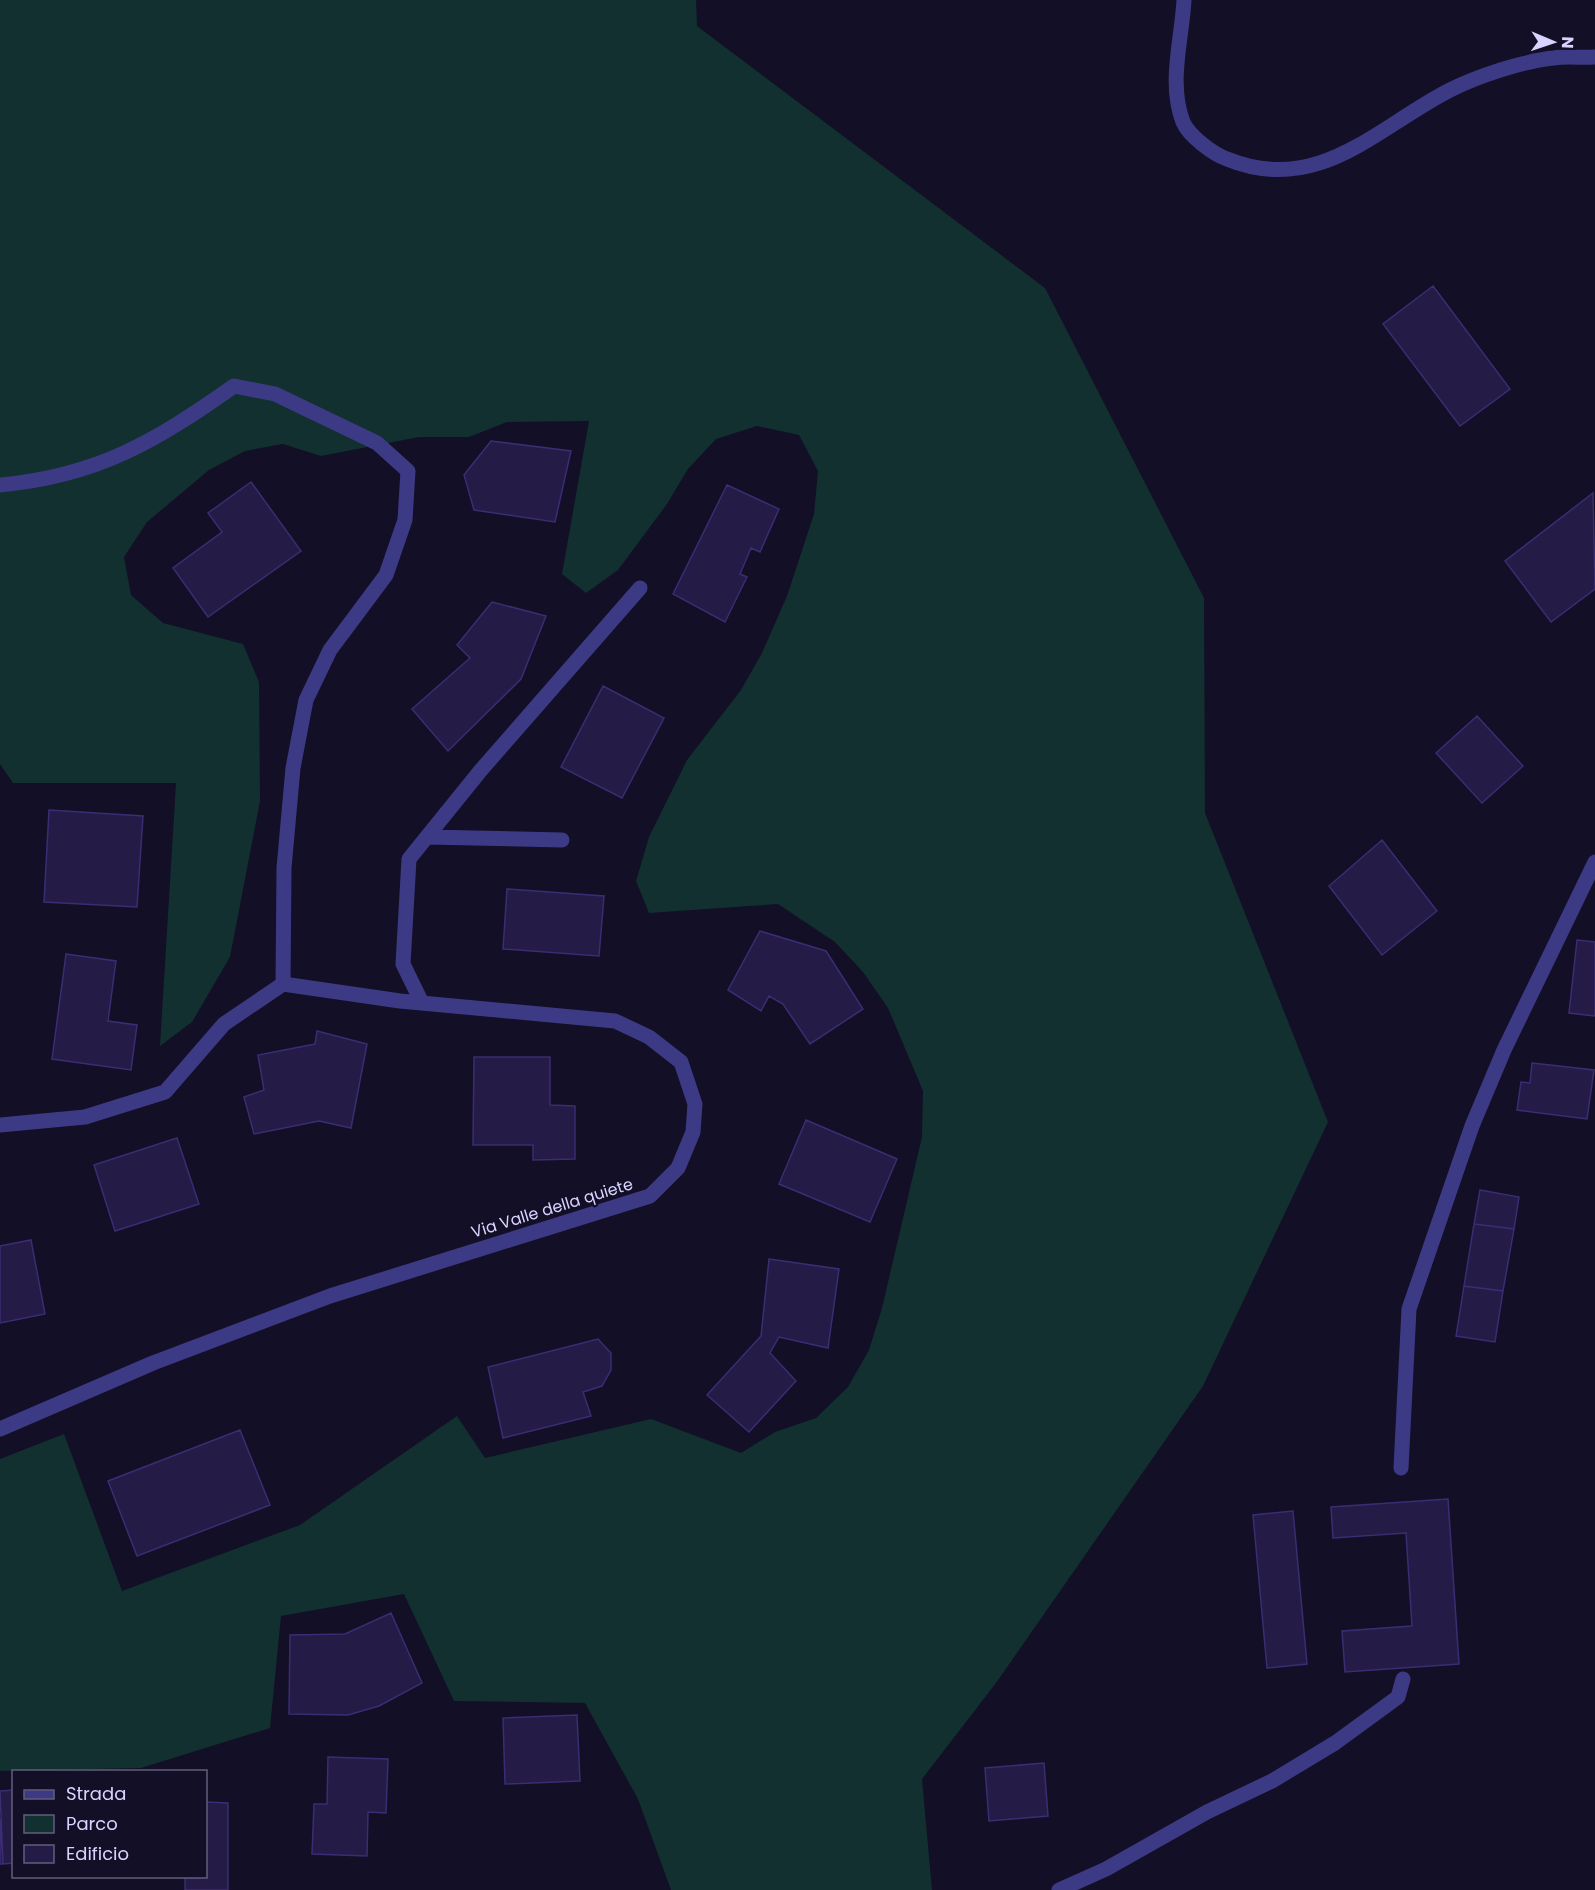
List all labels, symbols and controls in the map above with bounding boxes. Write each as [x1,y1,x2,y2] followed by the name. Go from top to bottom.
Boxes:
[1523,12,1583,72] north arrow
[1556,36,1579,49] text: N
[468,1172,636,1244] street label: Via Valle della quiete
[12,1770,207,1878] legend
[66,1781,126,1806] text: Strada
[66,1811,118,1836] text: Parco
[66,1841,129,1866] text: Edificio

